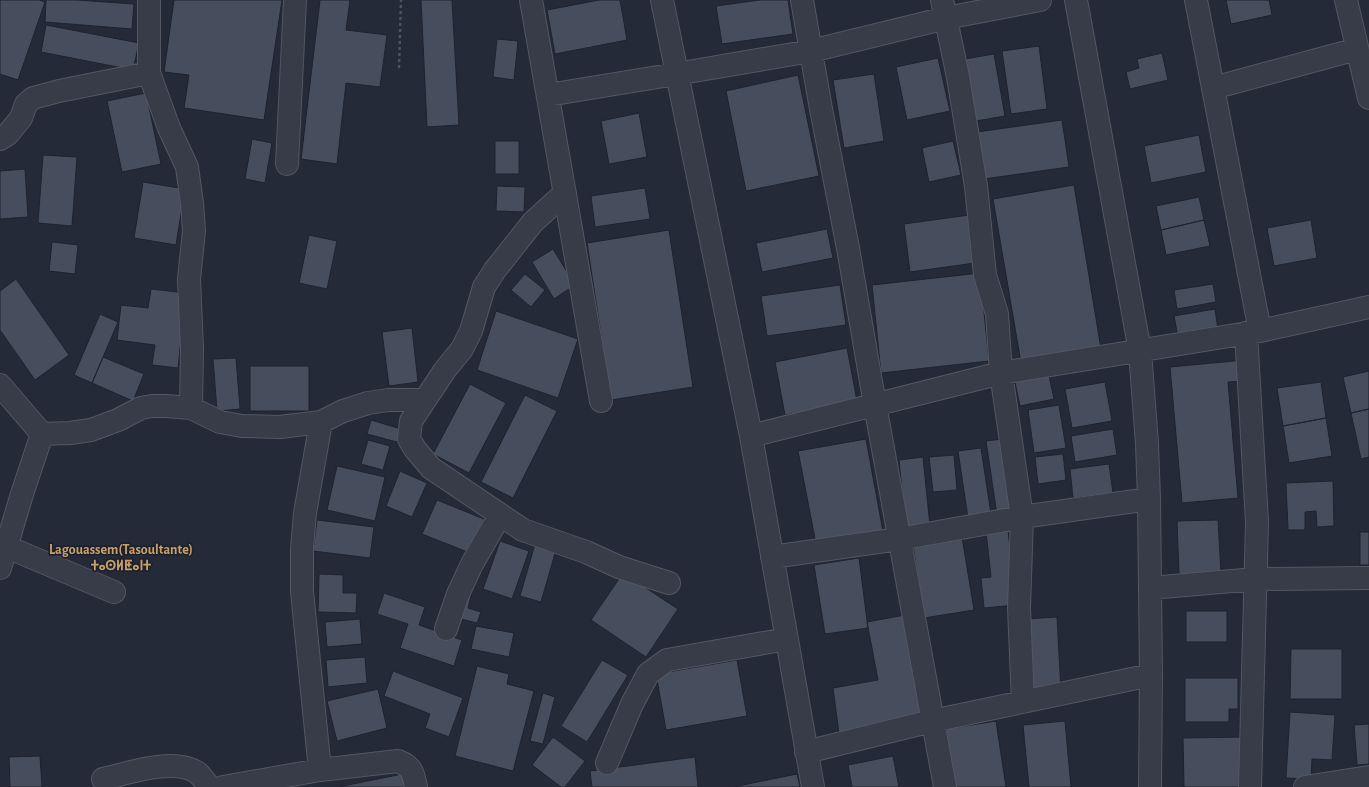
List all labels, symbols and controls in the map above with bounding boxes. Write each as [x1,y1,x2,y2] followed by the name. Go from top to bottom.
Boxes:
[49,543,193,573] district label: Lagouassem(Tasoultante) ⵜⴰⵙⵍⵟⴰⵏⵜ

